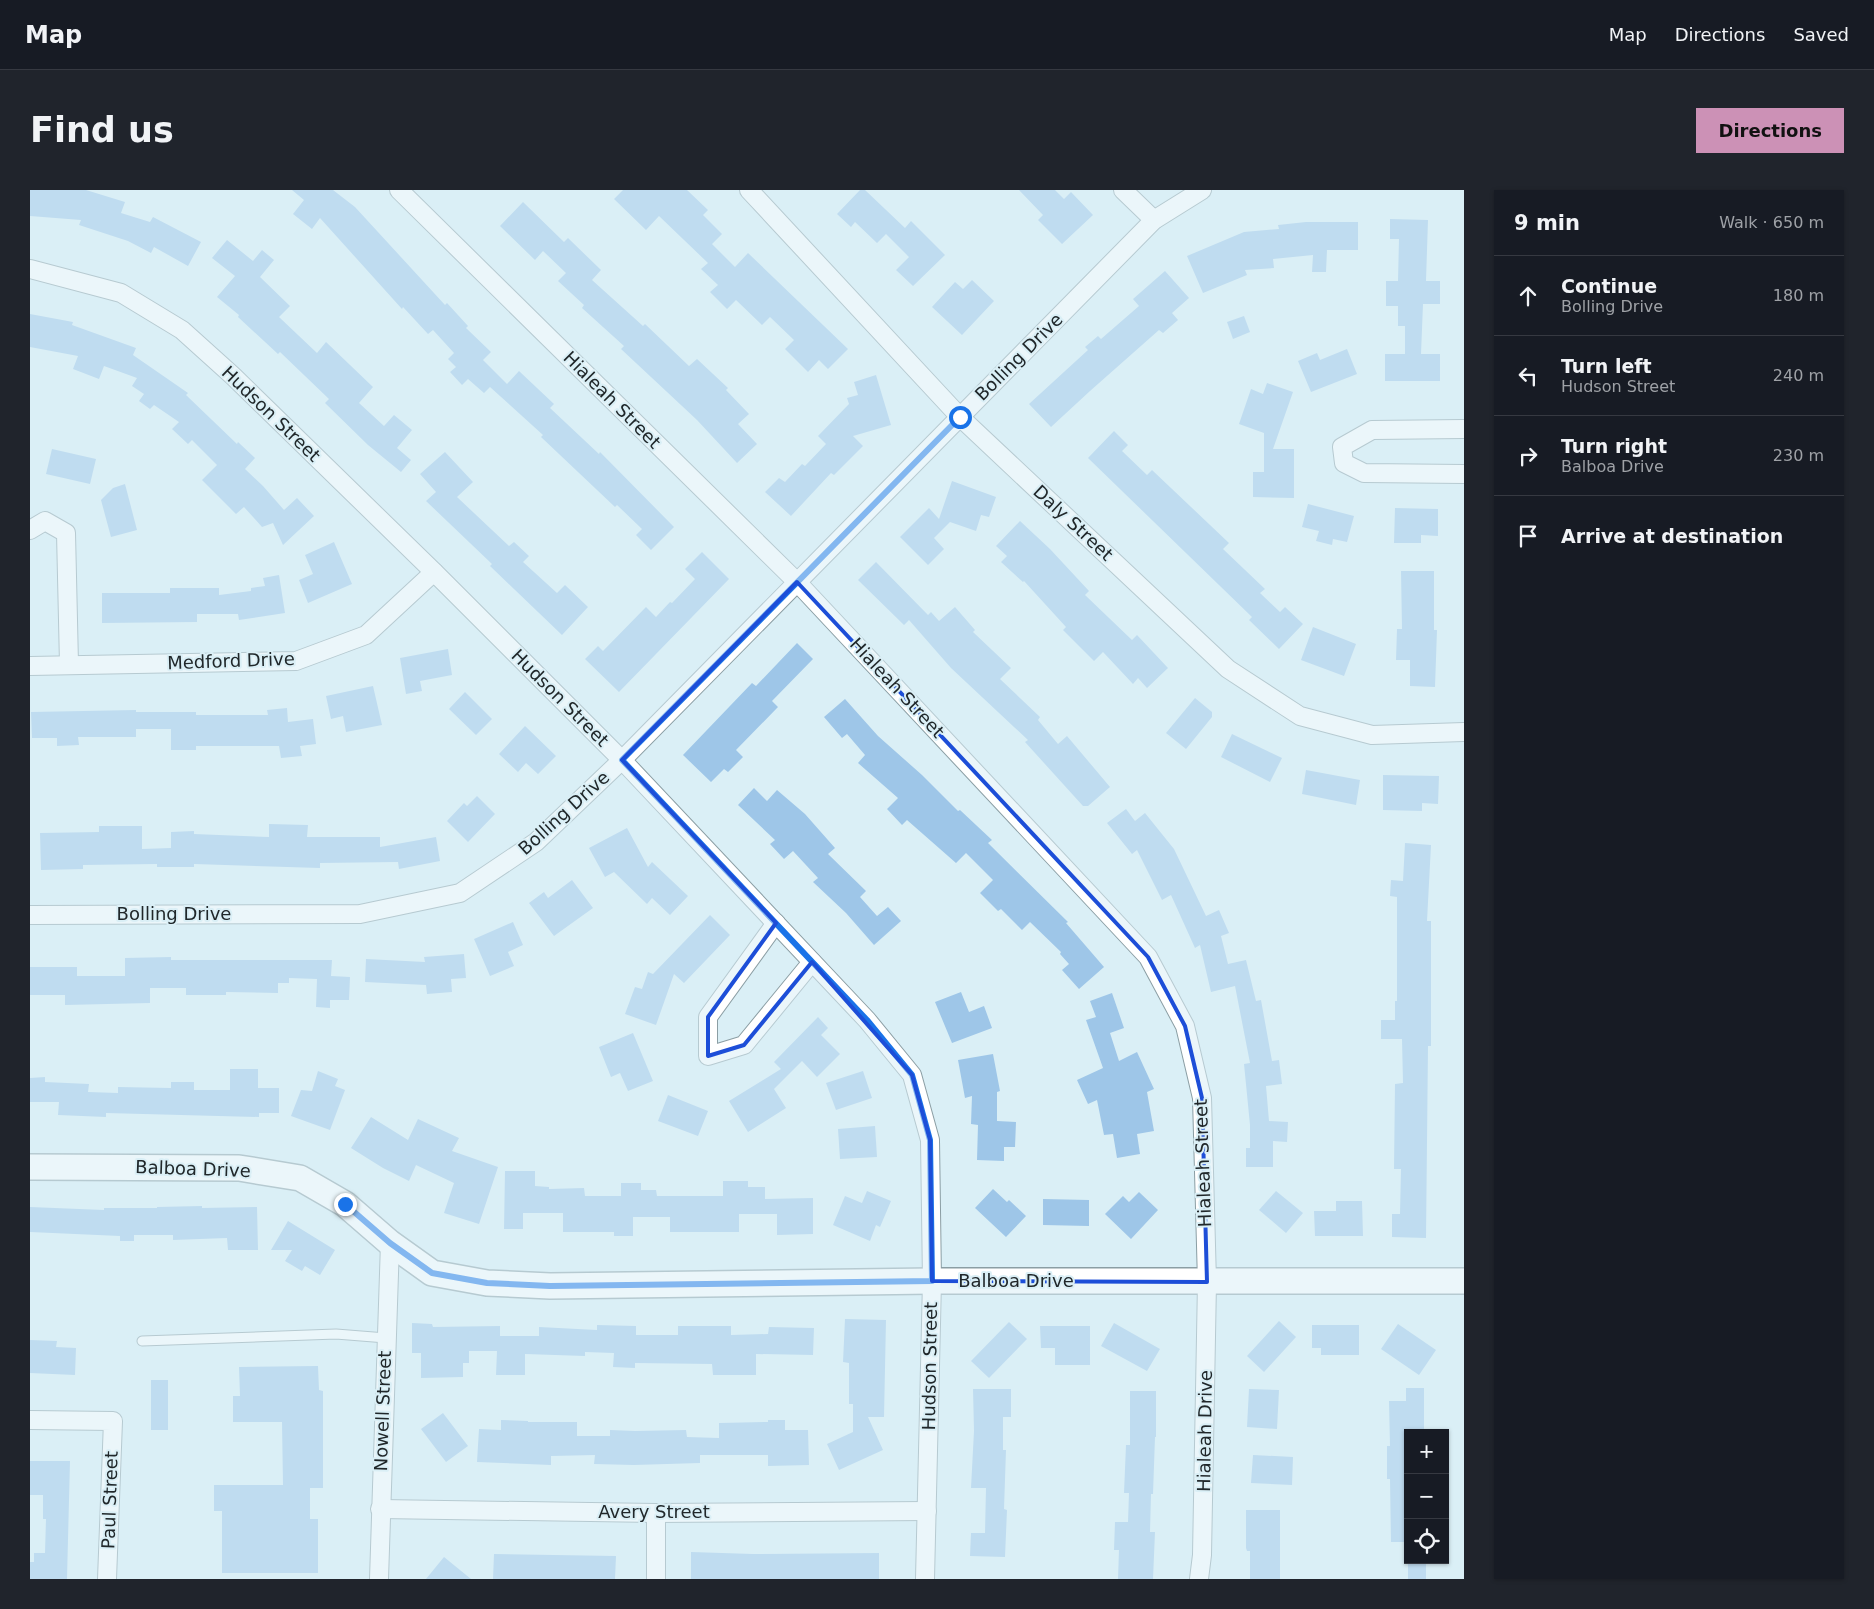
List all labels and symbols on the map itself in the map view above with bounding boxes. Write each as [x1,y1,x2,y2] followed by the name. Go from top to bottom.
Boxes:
[971,309,1067,405] street label: Bolling Drive
[559,347,665,453] street label: Hialeah Street
[218,361,325,466] street label: Hudson Street
[949,406,972,429] route start
[1029,481,1117,565] street label: Daly Street
[846,634,949,742] street label: Hialeah Street
[507,645,613,751] street label: Hudson Street
[167,648,295,673] street label: Medford Drive
[514,766,613,859] street label: Bolling Drive
[117,903,231,924] street label: Bolling Drive
[1190,1098,1215,1228] street label: Hialeah Street
[135,1156,251,1181] street label: Balboa Drive
[334,1193,357,1216] route end
[958,1270,1074,1291] street label: Balboa Drive
[918,1302,941,1430] street label: Hudson Street
[370,1350,395,1472] street label: Nowell Street
[1193,1370,1216,1492] street label: Hialeah Drive
[97,1451,122,1549] street label: Paul Street
[598,1501,710,1522] street label: Avery Street

